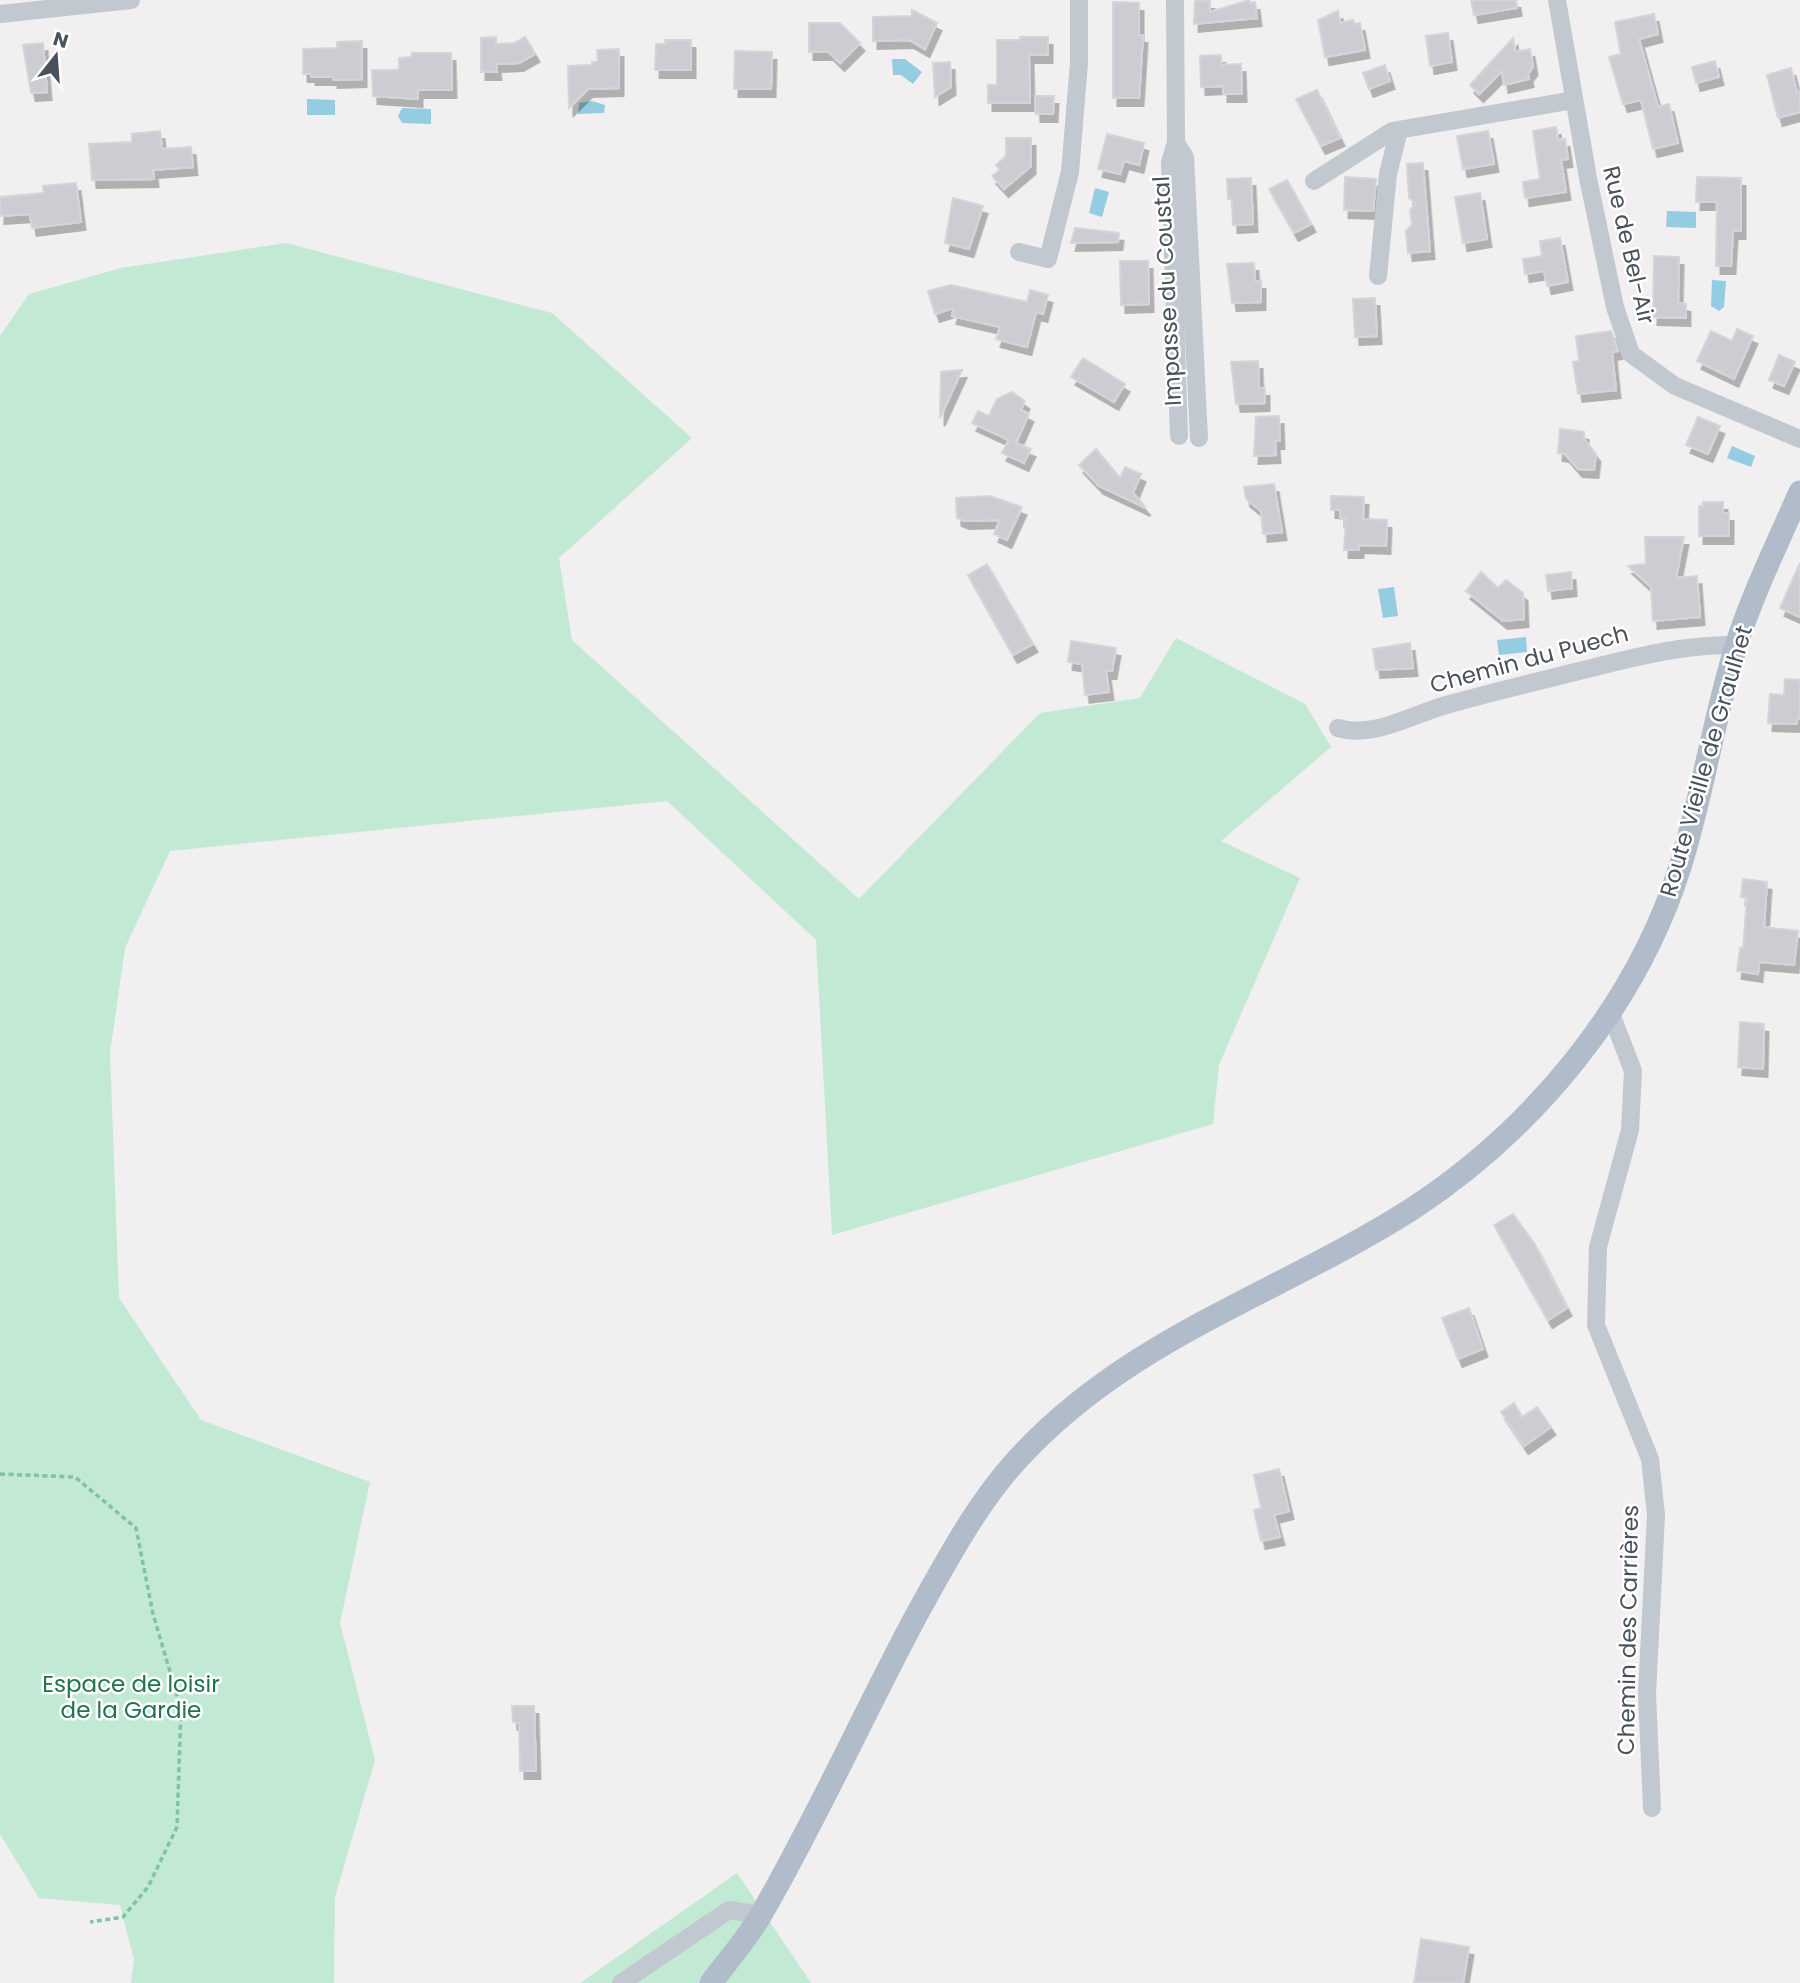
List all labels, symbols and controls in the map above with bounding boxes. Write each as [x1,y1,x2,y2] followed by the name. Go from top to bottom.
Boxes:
[21,21,91,91] north arrow
[50,25,72,55] text: N
[1595,163,1663,327] street label: Rue de Bel-Air
[1145,175,1189,407] street label: Impasse du Coustal
[1426,617,1632,701] street label: Chemin du Puech
[1652,622,1760,900] street label: Route Vieille de Graulhet
[1610,1505,1646,1755] street label: Chemin des Carrières
[42,1668,220,1726] park label: Espace de loisir de la Gardie

